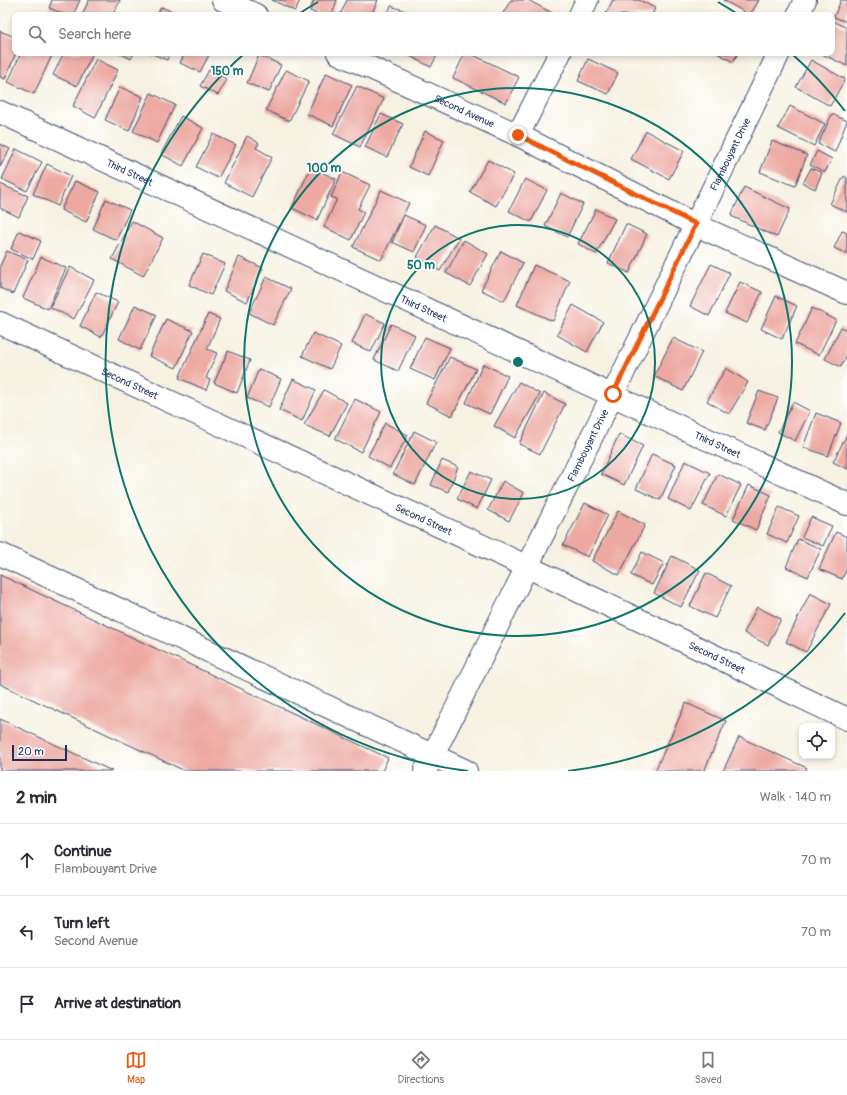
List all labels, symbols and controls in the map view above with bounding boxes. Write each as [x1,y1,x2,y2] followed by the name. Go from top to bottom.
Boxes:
[12,12,835,56] search box
[26,23,48,45] icon: search
[58,25,131,44] text: Search here
[211,64,244,79] text: 150 m
[432,93,496,130] street label: Second Avenue
[708,116,753,193] street label: Flambouyant Drive
[509,126,527,144] route end
[104,157,155,189] street label: Third Street
[307,161,342,176] text: 100 m
[407,258,435,273] text: 50 m
[398,293,449,325] street label: Third Street
[511,355,525,369] centre of rings
[99,366,161,403] street label: Second Street
[604,385,622,403] route start
[565,408,611,484] street label: Flambouyant Drive
[692,429,743,461] street label: Third Street
[393,502,455,538] street label: Second Street
[686,639,748,677] street label: Second Street
[799,723,835,759] map controls
[799,723,835,759] button: locate
[12,743,67,762] scale bar
[18,745,44,758] text: 20 m
[16,787,57,808] text: 2 min
[760,789,831,805] text: Walk · 140 m
[54,842,112,861] text: Continue
[16,849,38,871] icon: ahead
[801,852,831,868] text: 70 m
[54,861,157,877] text: Flambouyant Drive
[54,914,110,933] text: Turn left
[16,921,38,943] icon: left
[801,924,831,940] text: 70 m
[54,933,138,949] text: Second Avenue
[16,993,38,1015] icon: arrive
[54,994,181,1013] text: Arrive at destination
[125,1049,147,1086] tab: Map
[397,1049,444,1086] tab: Directions
[695,1049,722,1086] tab: Saved

